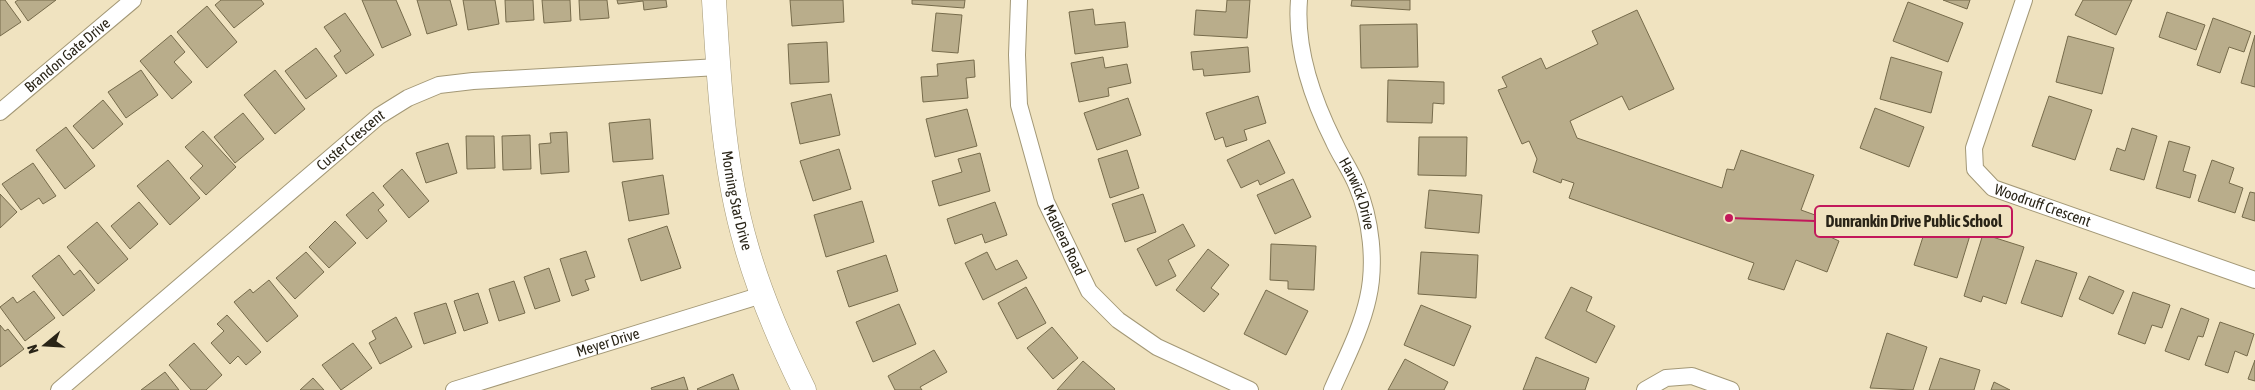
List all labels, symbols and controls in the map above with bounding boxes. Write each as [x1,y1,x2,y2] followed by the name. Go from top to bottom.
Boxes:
[21,14,113,96] street label: Brandon Gate Drive
[313,106,387,174] street label: Custer Crescent
[719,149,756,252] street label: Morning Star Drive
[1336,154,1378,231] street label: Harwick Drive
[1992,180,2093,230] street label: Woodruff Crescent
[1041,202,1089,278] street label: Madiera Road
[1815,206,2012,237] callout: Dunrankin Drive Public School
[1826,212,2003,230] text: Dunrankin Drive Public School
[20,320,70,370] north arrow
[574,324,642,360] street label: Meyer Drive
[24,343,42,355] text: N

